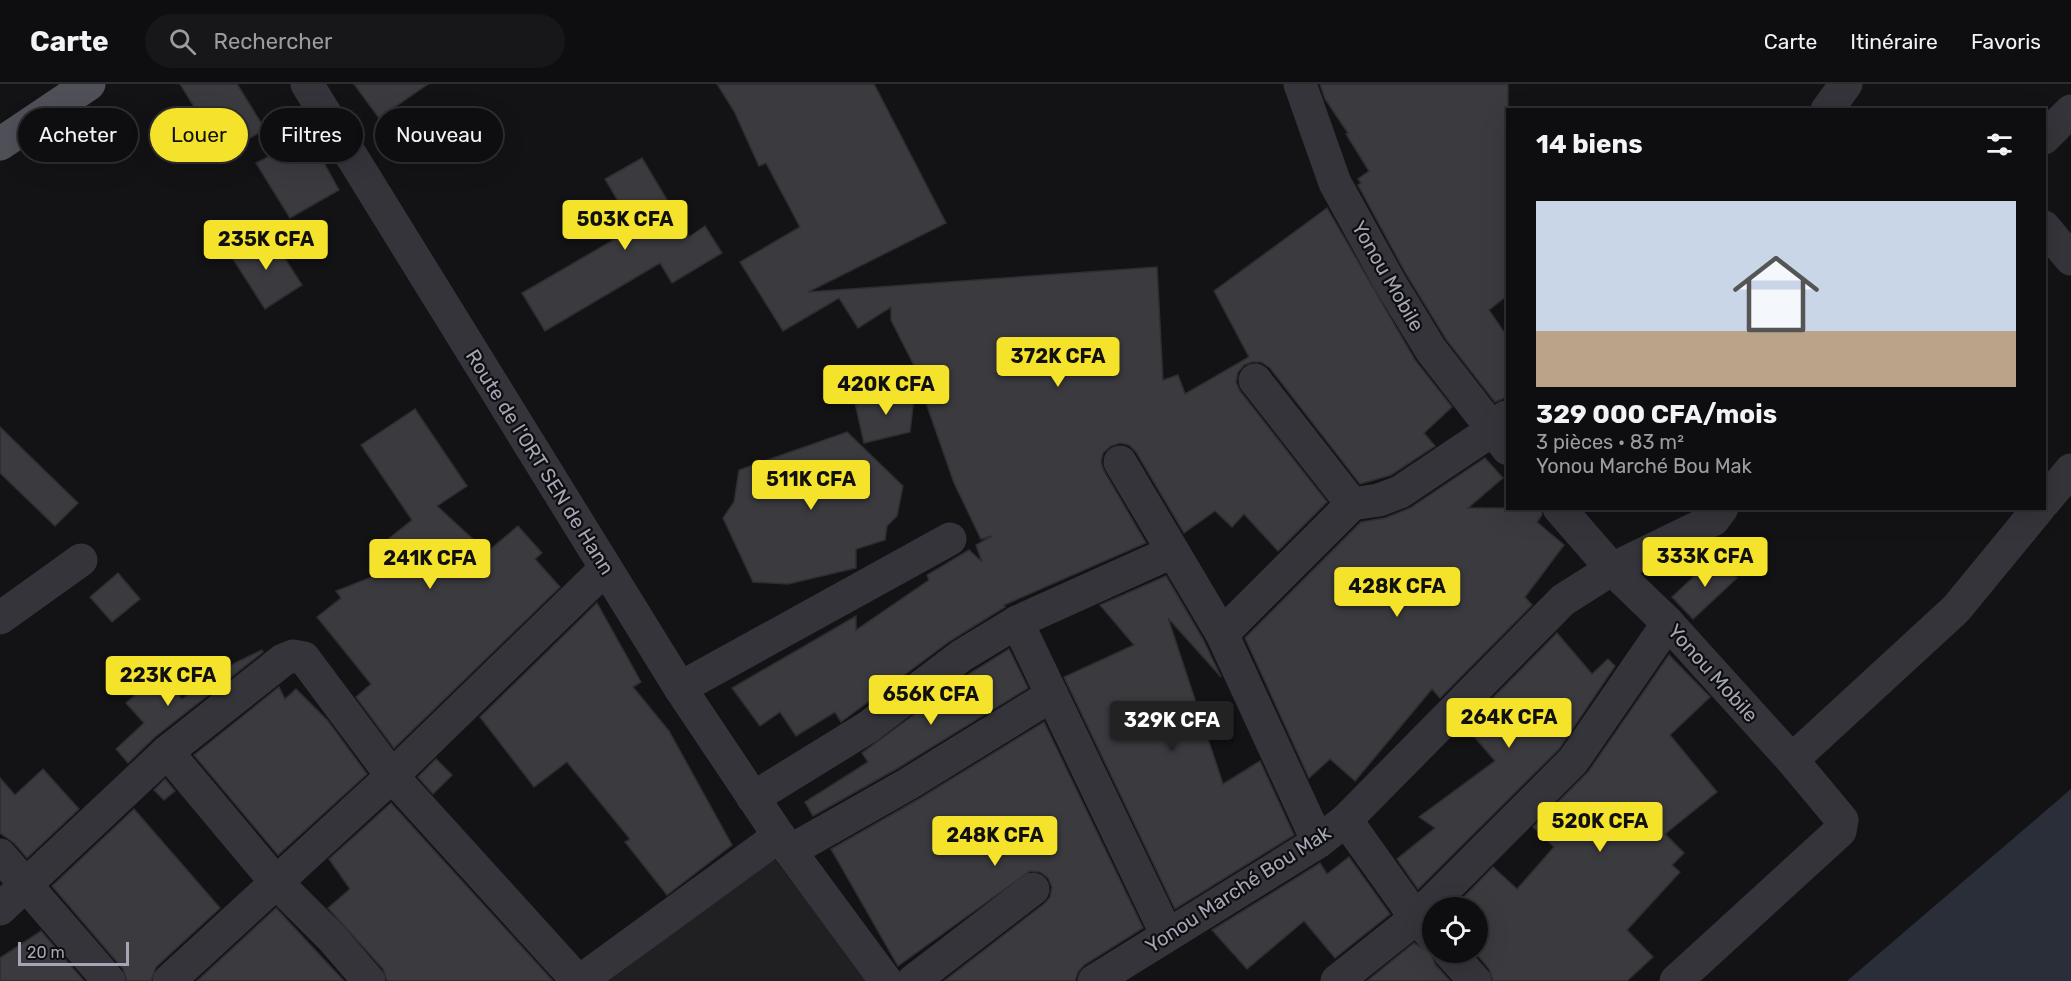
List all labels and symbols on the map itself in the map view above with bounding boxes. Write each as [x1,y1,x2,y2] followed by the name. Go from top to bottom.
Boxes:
[563,200,687,251] pin: 503K CFA
[1347,217,1429,335] street label: Yonou Mobile
[204,220,328,271] pin: 235K CFA
[996,337,1120,388] pin: 372K CFA
[461,345,619,579] street label: Route de l'ORT SEN de Hann
[824,365,948,416] pin: 420K CFA
[749,460,873,511] pin: 511K CFA
[1643,537,1767,588] pin: 333K CFA
[368,539,492,590] pin: 241K CFA
[1335,567,1459,618] pin: 428K CFA
[1663,619,1763,727] street label: Yonou Mobile
[106,656,230,707] pin: 223K CFA
[869,675,993,726] pin: 656K CFA
[1447,698,1571,749] pin: 264K CFA
[1110,701,1234,752] pin: 329K CFA
[1538,802,1662,853] pin: 520K CFA
[933,816,1057,867] pin: 248K CFA
[1141,820,1336,958] street label: Yonou Marché Bou Mak
[18,939,129,966] scale bar

